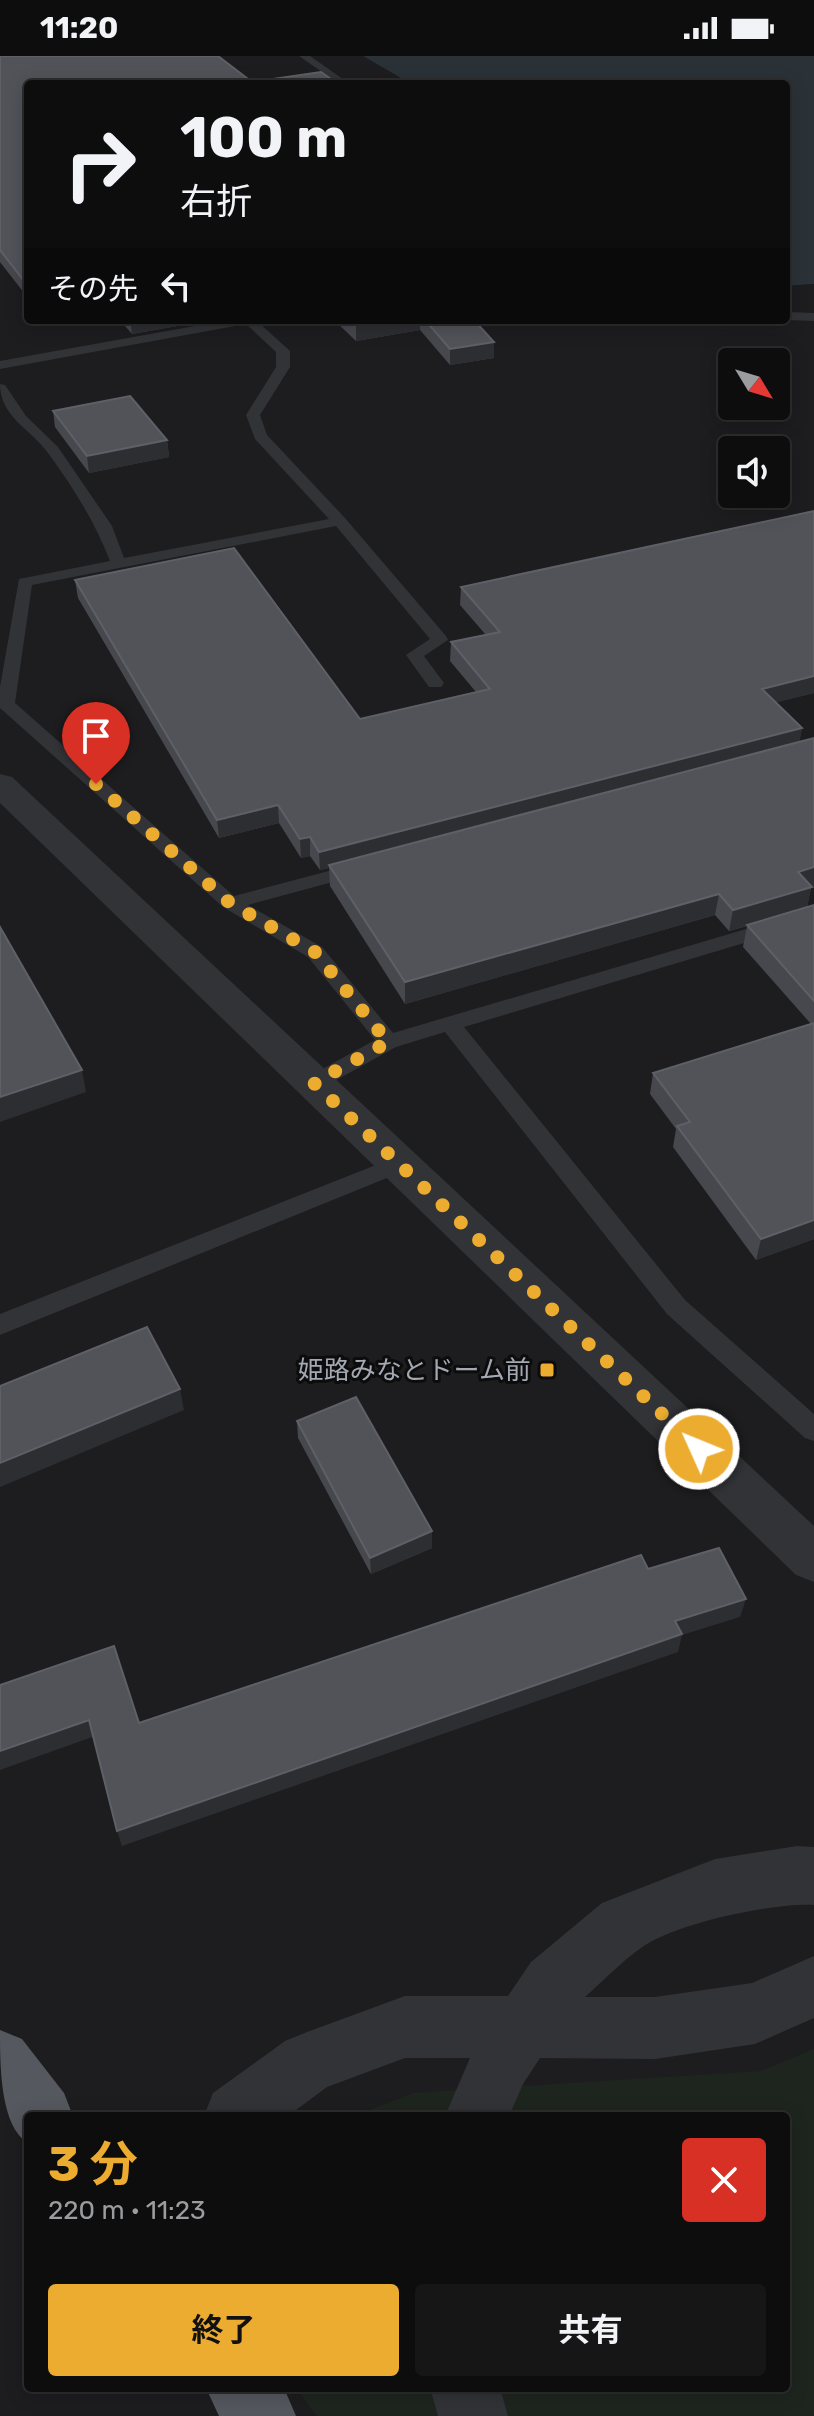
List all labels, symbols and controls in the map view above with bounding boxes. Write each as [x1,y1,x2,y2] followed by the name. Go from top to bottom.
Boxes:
[40,10,118,46] text: 11:20
[180,105,347,171] text: 100 m
[48,112,152,216] icon: right
[180,180,252,223] text: 右折
[154,264,198,308] icon: left
[48,271,138,307] text: その先
[718,348,790,420] north arrow
[718,348,790,508] map controls
[718,436,790,508] button: sound
[62,702,130,784] pin
[74,714,118,758] icon: arrive
[298,1355,531,1386] place label: 姫路みなとドーム前
[538,1361,556,1379] marker: 姫路みなとドーム前
[657,1407,741,1491] position arrow
[48,2136,138,2193] text: 3 分
[682,2138,766,2222] button: close
[48,2195,206,2226] text: 220 m · 11:23
[48,2284,399,2376] button: 終了
[415,2284,766,2376] button: 共有

